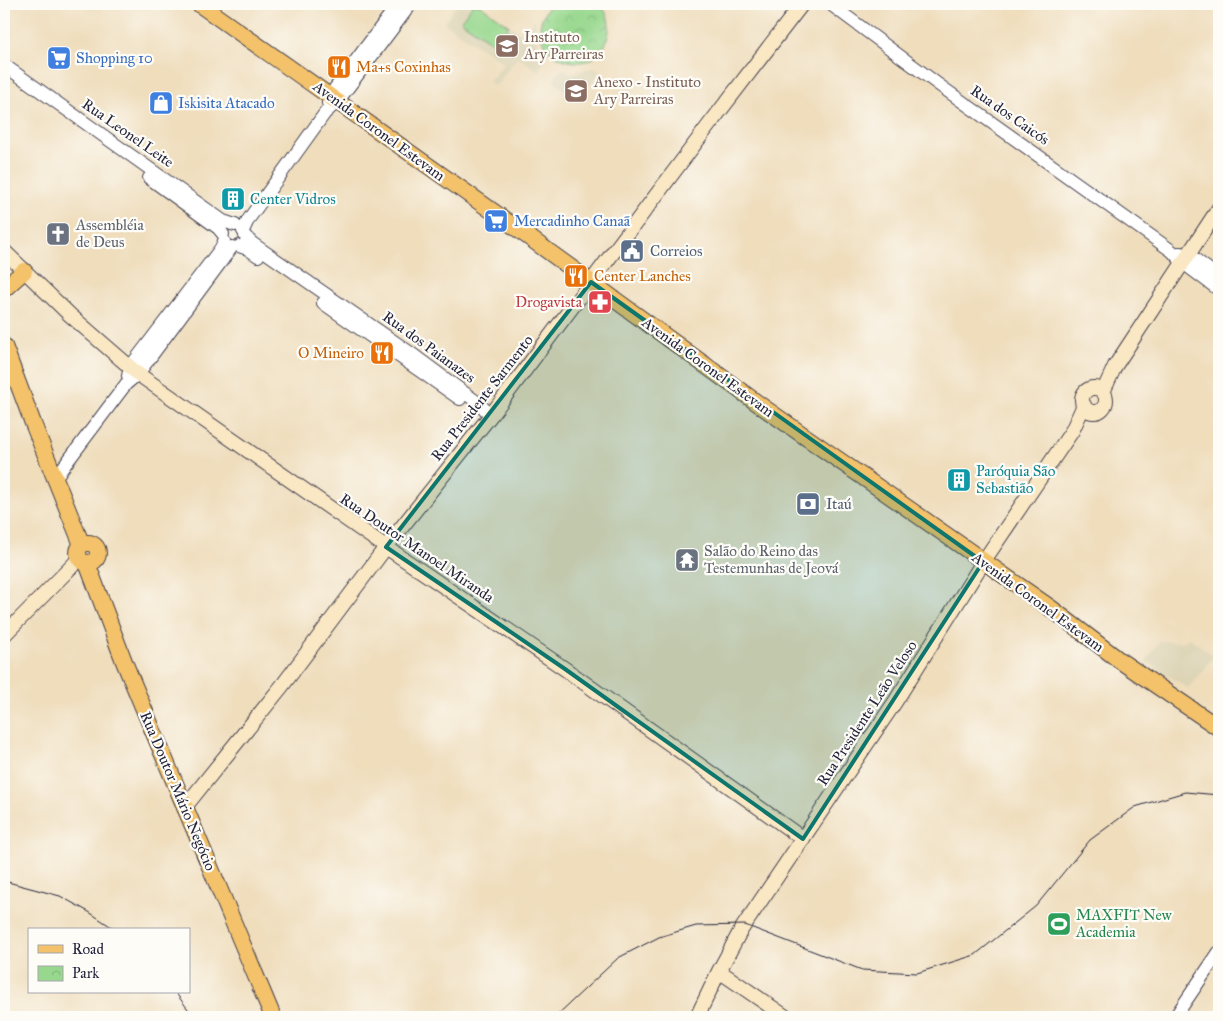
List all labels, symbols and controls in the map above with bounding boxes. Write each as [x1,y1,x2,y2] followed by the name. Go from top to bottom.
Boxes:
[523,28,604,63] place label: Instituto Ary Parreiras
[494,33,520,59] school or university icon: Instituto Ary Parreiras
[46,45,72,71] supermarket icon: Shopping 10
[76,49,153,67] place label: Shopping 10
[326,54,352,80] restaurant icon: Ma+s Coxinhas
[356,58,451,76] place label: Ma+s Coxinhas
[593,73,701,108] place label: Anexo - Instituto Ary Parreiras
[309,77,449,185] street label: Avenida Coronel Estevam
[563,78,589,104] school or university icon: Anexo - Instituto Ary Parreiras
[967,81,1053,149] street label: Rua dos Caicós
[148,90,174,116] shop icon: Iskisita Atacado
[178,94,275,112] place label: Iskisita Atacado
[79,95,177,171] street label: Rua Leonel Leite
[220,186,246,212] building icon: Center Vidros
[250,190,336,208] place label: Center Vidros
[483,208,509,234] supermarket icon: Mercadinho Canaã
[514,212,631,230] place label: Mercadinho Canaã
[75,216,144,251] place label: Assembléia de Deus
[45,221,71,247] church icon: Assembléia de Deus
[619,238,645,264] public building icon: Correios
[650,242,702,260] place label: Correios
[563,263,589,289] restaurant icon: Center Lanches
[594,267,691,285] place label: Center Lanches
[587,289,613,315] pharmacy icon: Drogavista
[515,293,583,311] place label: Drogavista
[379,307,479,387] street label: Rua dos Paianazes
[638,313,778,421] street label: Avenida Coronel Estevam
[427,331,537,465] street label: Rua Presidente Sarmento
[369,340,395,366] restaurant icon: O Mineiro
[298,344,364,362] place label: O Mineiro
[976,462,1056,497] place label: Paróquia São Sebastião
[946,467,972,493] building icon: Paróquia São Sebastião
[337,490,498,607] street label: Rua Doutor Manoel Miranda
[795,491,821,517] bank icon: Itaú
[826,495,852,513] place label: Itaú
[704,542,839,578] place label: Salão do Reino das Testemunhas de Jeová
[674,547,700,573] temple icon: Salão do Reino das Testemunhas de Jeová
[968,548,1108,656] street label: Avenida Coronel Estevam
[813,637,921,789] street label: Rua Presidente Leão Veloso
[136,709,220,874] street label: Rua Doutor Mário Negócio
[1075,906,1172,941] place label: MAXFIT New Academia
[1046,911,1072,937] sports icon: MAXFIT New Academia
[28,928,190,994] legend
[72,940,104,958] text: Road
[72,964,99,982] text: Park

